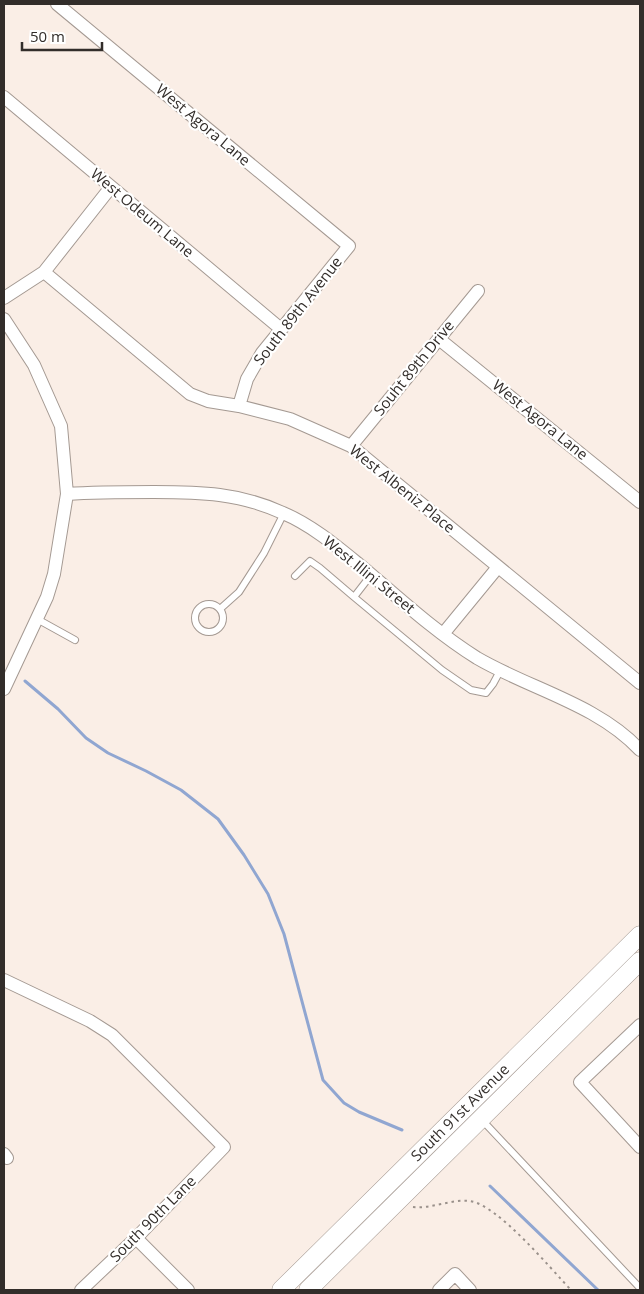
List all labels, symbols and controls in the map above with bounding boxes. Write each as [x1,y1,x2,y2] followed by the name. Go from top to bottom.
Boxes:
[22,20,102,52] scale bar
[30,26,65,46] text: 50 m
[152,79,255,170] street label: West Agora Lane
[87,163,198,261] street label: West Odeum Lane
[248,252,346,369] street label: South 89th Avenue
[369,316,458,419] street label: Souht 89th Drive
[489,374,593,464] street label: West Agora Lane
[346,439,460,537] street label: West Albeniz Place
[319,531,420,618] street label: West Illini Street
[406,1059,513,1165] street label: South 91st Avenue
[105,1171,200,1266] street label: South 90th Lane

